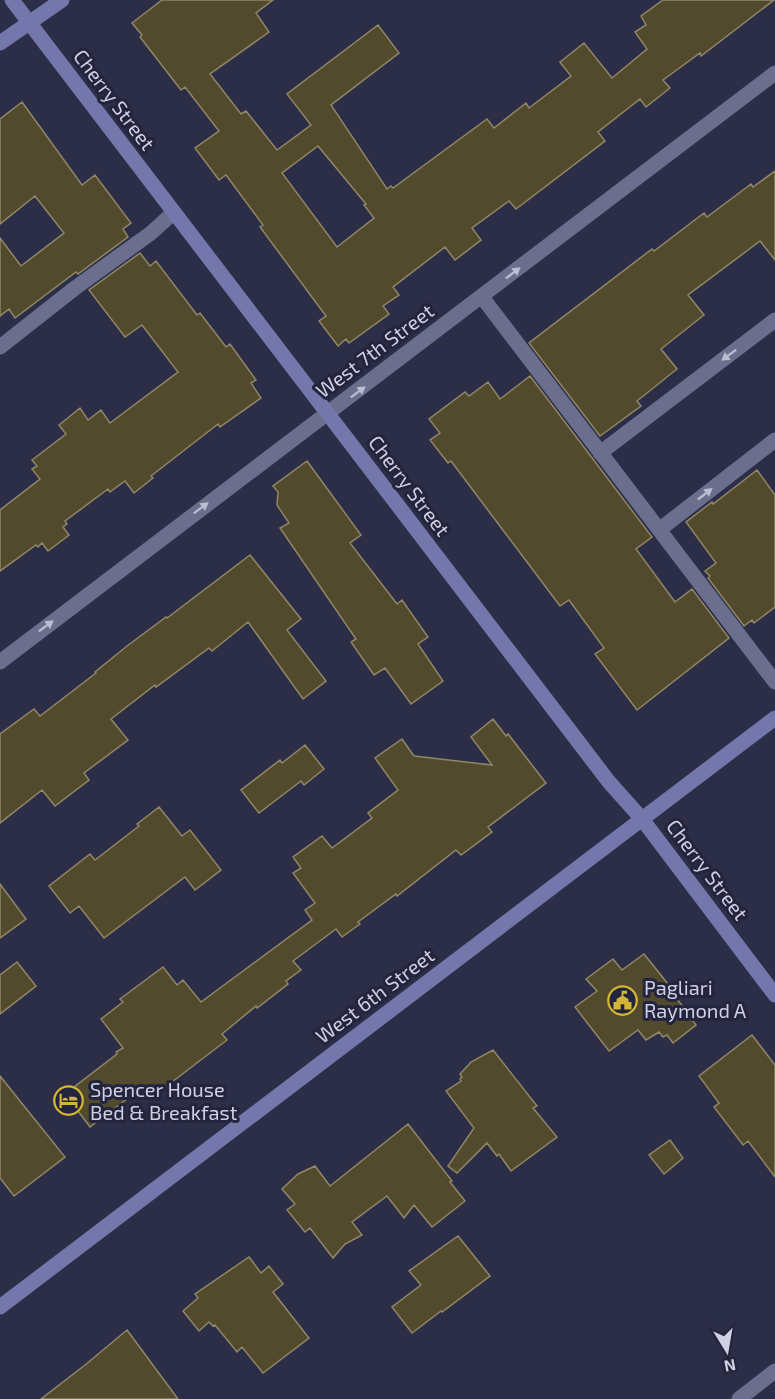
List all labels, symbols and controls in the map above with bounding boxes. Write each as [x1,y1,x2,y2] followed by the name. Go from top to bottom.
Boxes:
[69,44,161,155] street label: Cherry Street
[505,267,521,280] one-way arrow
[311,298,438,402] street label: West 7th Street
[721,349,736,361] one-way arrow
[350,386,365,398] one-way arrow
[364,430,456,541] street label: Cherry Street
[697,487,713,500] one-way arrow
[194,502,209,514] one-way arrow
[39,621,54,633] one-way arrow
[662,814,754,925] street label: Cherry Street
[310,943,439,1048] street label: West 6th Street
[644,975,747,1022] place label: Pagliari Raymond A
[607,984,639,1016] public building icon: Pagliari Raymond A
[90,1077,238,1124] place label: Spencer House Bed & Breakfast
[53,1085,85,1117] hotel icon: Spencer House Bed & Breakfast
[697,1321,757,1381] north arrow
[722,1356,737,1377] text: N

